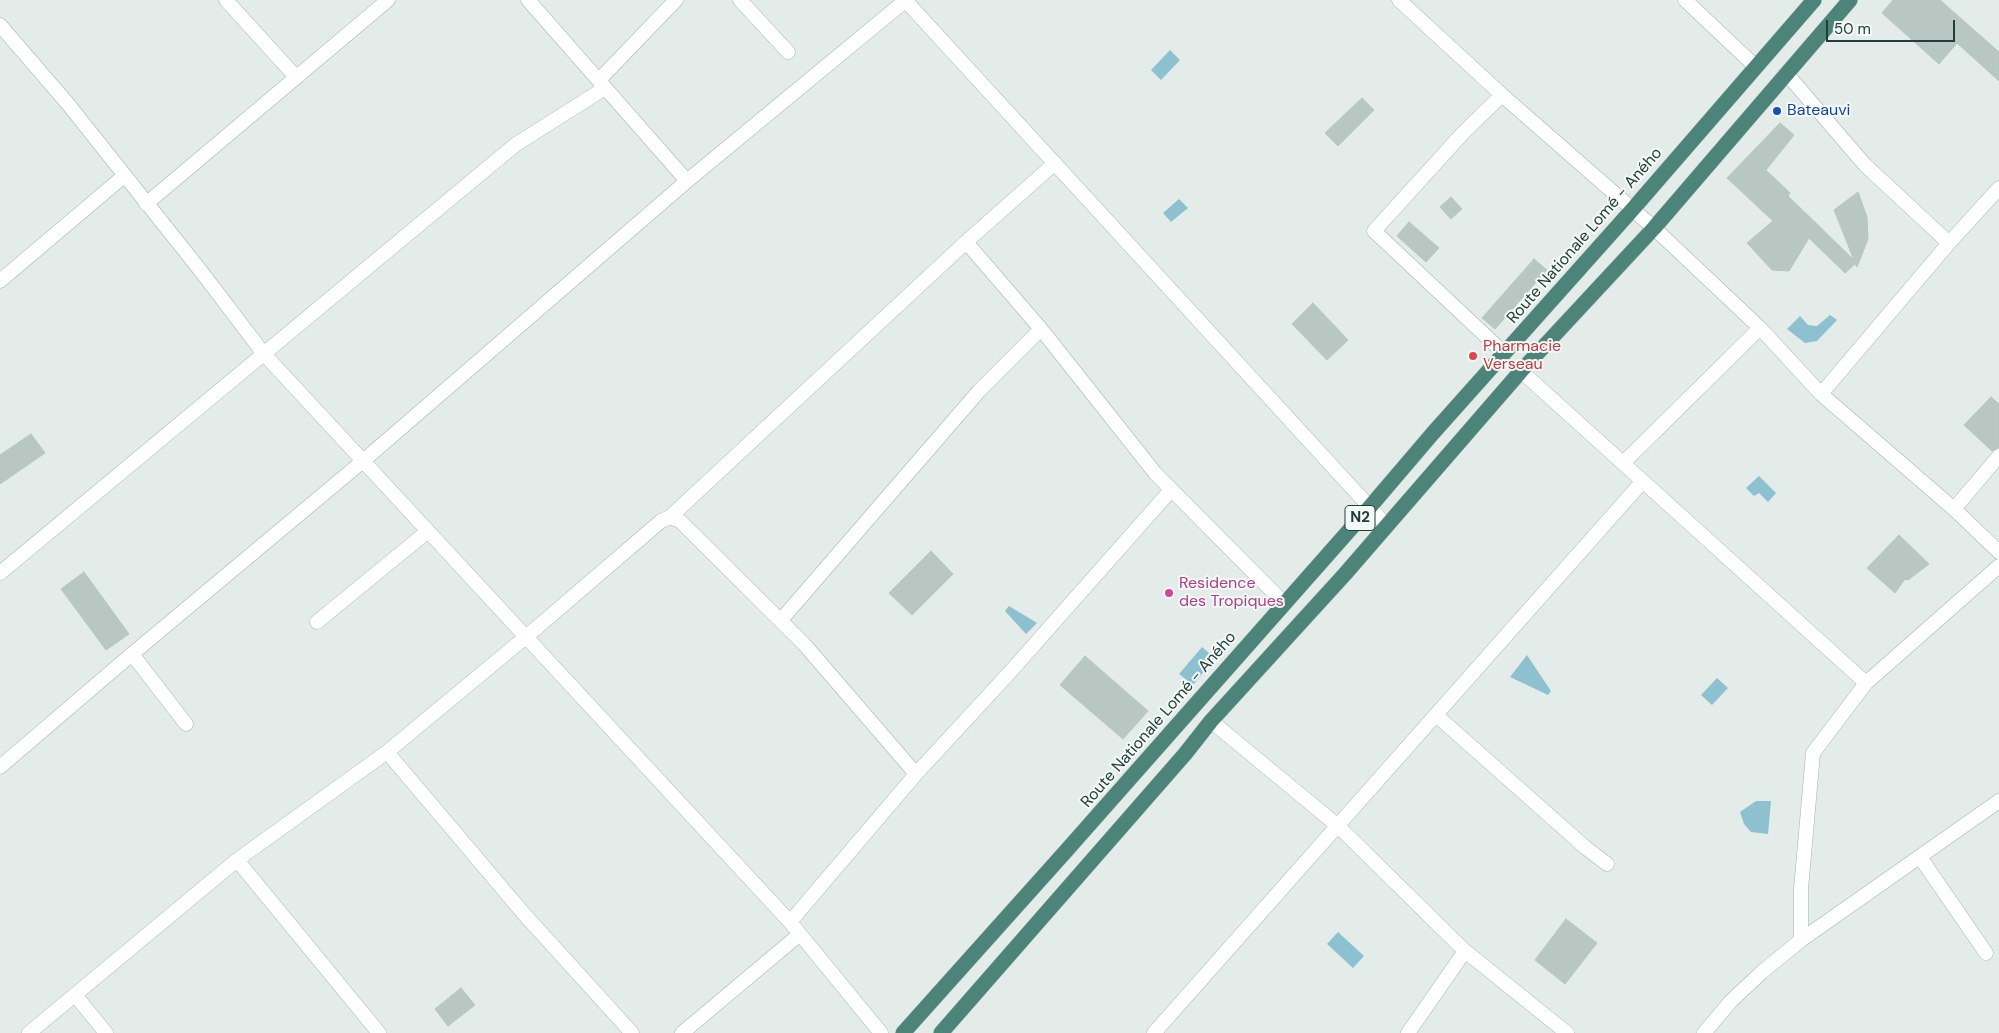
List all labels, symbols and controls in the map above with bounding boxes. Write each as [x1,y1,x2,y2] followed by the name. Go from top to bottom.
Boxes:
[1829,10,1958,42] scale bar
[1834,19,1871,39] text: 50 m
[1787,101,1850,121] place label: Bateauvi
[1771,105,1783,117] marker: Bateauvi
[1503,144,1667,328] street label: Route Nationale Lomé - Aného
[1483,337,1561,375] place label: Pharmacie Verseau
[1467,350,1479,362] marker: Pharmacie Verseau
[1345,506,1375,530] road number: N2
[1179,574,1284,612] place label: Residence des Tropiques
[1163,587,1175,599] marker: Residence des Tropiques
[1077,628,1241,812] street label: Route Nationale Lomé - Aného

